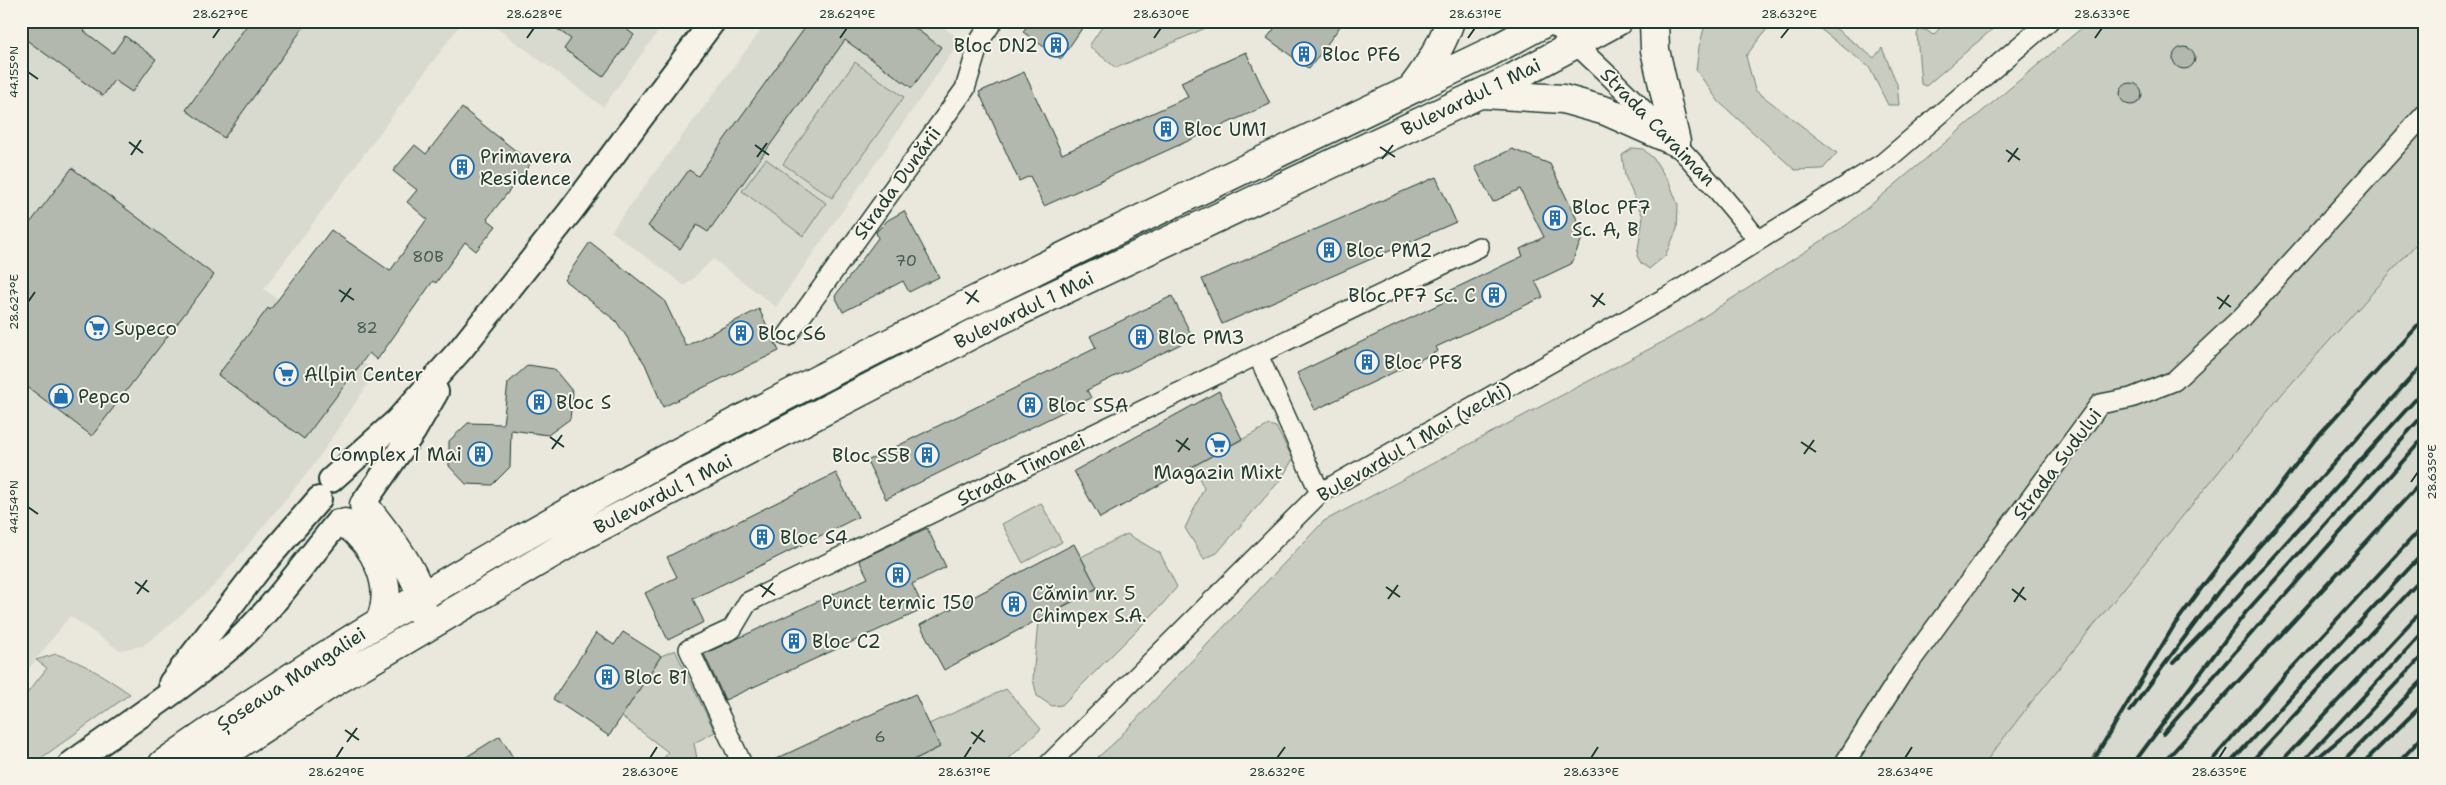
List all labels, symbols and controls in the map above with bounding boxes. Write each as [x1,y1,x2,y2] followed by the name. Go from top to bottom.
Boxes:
[192,6,248,22] text: 28.627°E
[506,6,562,22] text: 28.628°E
[819,6,875,22] text: 28.629°E
[1133,6,1189,22] text: 28.630°E
[1449,6,1501,22] text: 28.631°E
[1761,6,1817,22] text: 28.632°E
[2074,6,2130,22] text: 28.633°E
[1043,32,1069,58] building icon: Bloc DN2
[954,33,1038,58] place label: Bloc DN2
[1291,41,1317,67] building icon: Bloc PF6
[1322,42,1401,67] place label: Bloc PF6
[6,46,22,98] text: 44.155°N
[1397,52,1545,142] street label: Bulevardul 1 Mai
[1595,62,1721,192] street label: Strada Caraiman
[1153,116,1179,142] building icon: Bloc UM1
[1184,117,1267,142] place label: Bloc UM1
[848,121,946,245] street label: Strada Dunării
[480,144,572,191] place label: Primavera Residence
[449,154,475,180] building icon: Primavera Residence
[1572,195,1651,242] place label: Bloc PF7 Sc. A, B
[1542,205,1568,231] building icon: Bloc PF7 Sc. A, B
[1316,237,1342,263] building icon: Bloc PM2
[1346,238,1433,263] place label: Bloc PM2
[412,246,444,267] house number: 80B
[895,250,917,271] house number: 70
[950,265,1098,355] street label: Bulevardul 1 Mai
[6,274,22,330] text: 28.627°E
[1481,282,1507,308] building icon: Bloc PF7 Sc. C
[1348,283,1476,308] place label: Bloc PF7 Sc. C
[84,315,110,341] supermarket icon: Supeco
[114,316,177,341] place label: Supeco
[356,317,378,338] house number: 82
[728,320,754,346] building icon: Bloc S6
[758,321,826,346] place label: Bloc S6
[1128,324,1154,350] building icon: Bloc PM3
[1158,325,1245,350] place label: Bloc PM3
[1354,349,1380,375] building icon: Bloc PF8
[1384,350,1463,375] place label: Bloc PF8
[273,361,299,387] supermarket icon: Allpin Center
[304,362,423,387] place label: Allpin Center
[1313,376,1515,508] street label: Bulevardul 1 Mai (vechi)
[48,383,74,409] shop icon: Pepco
[78,384,130,409] place label: Pepco
[526,389,552,415] building icon: Bloc S
[556,390,611,415] place label: Bloc S
[1017,392,1043,418] building icon: Bloc S5A
[1048,393,1129,418] place label: Bloc S5A
[2007,403,2107,525] street label: Strada Sudului
[953,428,1089,512] street label: Strada Timonei
[1205,432,1231,458] supermarket icon: Magazin Mixt
[467,441,493,467] building icon: Complex 1 Mai
[330,442,462,467] place label: Complex 1 Mai
[914,442,940,468] building icon: Bloc S5B
[832,443,910,468] place label: Bloc S5B
[2424,444,2440,500] text: 28.635°E
[589,448,737,540] street label: Bulevardul 1 Mai
[1153,460,1283,485] place label: Magazin Mixt
[6,480,22,534] text: 44.154°N
[749,524,775,550] building icon: Bloc S4
[780,525,848,550] place label: Bloc S4
[885,562,911,588] building icon: Punct termic 150
[1032,581,1147,628] place label: Cămin nr. 5 Chimpex S.A.
[821,590,975,615] place label: Punct termic 150
[1001,591,1027,617] building icon: Cămin nr. 5 Chimpex S.A.
[212,621,371,738] street label: Șoseaua Mangaliei
[781,628,807,654] building icon: Bloc C2
[812,629,881,654] place label: Bloc C2
[594,664,620,690] building icon: Bloc B1
[624,665,688,690] place label: Bloc B1
[874,726,886,747] house number: 6
[308,764,364,780] text: 28.629°E
[622,764,678,780] text: 28.630°E
[938,764,990,780] text: 28.631°E
[1249,764,1305,780] text: 28.632°E
[1563,764,1619,780] text: 28.633°E
[1877,764,1933,780] text: 28.634°E
[2191,764,2247,780] text: 28.635°E

